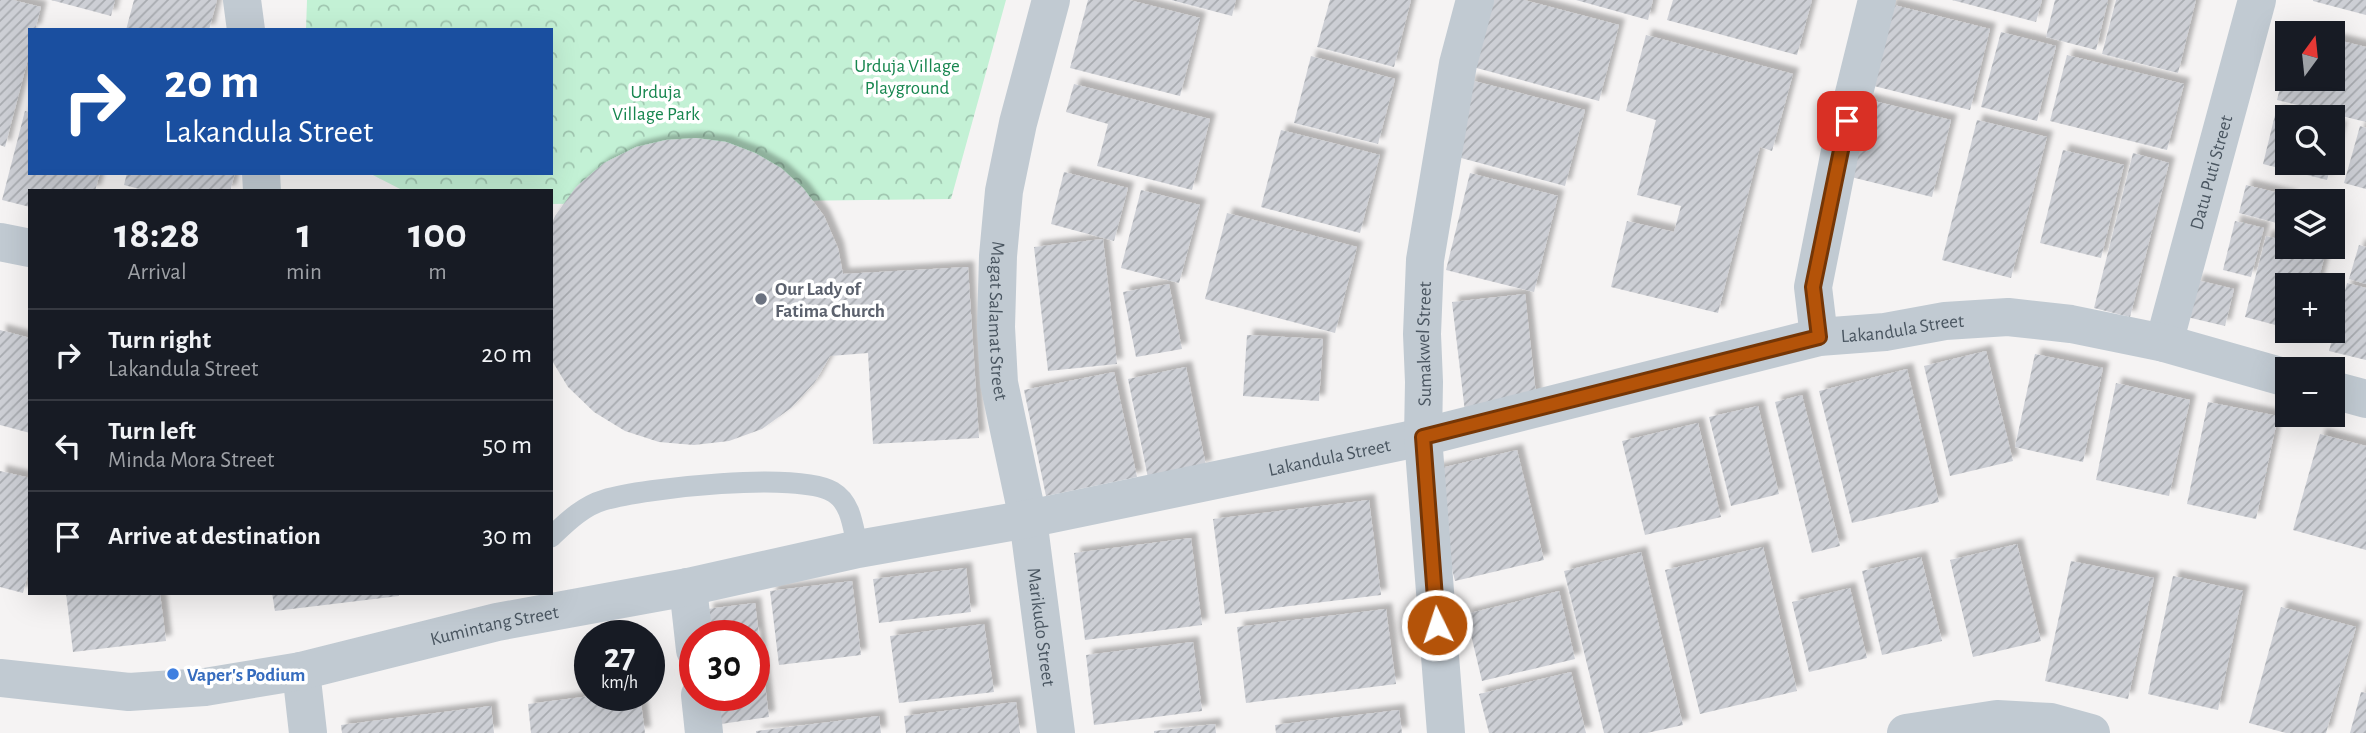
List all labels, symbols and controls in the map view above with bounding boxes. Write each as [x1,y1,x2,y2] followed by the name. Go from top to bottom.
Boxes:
[2275,21,2345,91] north arrow
[2275,21,2345,427] map controls
[49,56,140,147] icon: right
[854,57,960,98] park label: Urduja Village Playground
[164,58,260,107] text: 20 m
[612,83,700,124] park label: Urduja Village Park
[1817,91,1877,151] pin
[1828,102,1866,140] icon: arrive
[2275,105,2345,175] button: search
[2187,113,2236,232] street label: Datu Puti Street
[164,116,373,148] text: Lakandula Street
[2275,189,2345,259] button: layers
[114,213,200,255] text: 18:28
[296,213,312,255] text: 1
[408,213,467,255] text: 100
[985,240,1010,402] street label: Magat Salamat Street
[127,261,187,284] text: Arrival
[286,261,322,284] text: min
[428,261,447,284] text: m
[2275,273,2345,343] button: +
[775,280,885,321] place label: Our Lady of Fatima Church
[1414,281,1435,407] street label: Sumakwel Street
[753,291,769,307] marker: Our Lady of Fatima Church
[1840,312,1964,346] street label: Lakandula Street
[108,327,211,353] text: Turn right
[49,336,87,374] icon: right
[481,341,532,367] text: 20 m
[2275,357,2345,427] button: −
[108,358,258,381] text: Lakandula Street
[108,418,196,444] text: Turn left
[49,427,87,465] icon: left
[482,432,532,458] text: 50 m
[1267,436,1392,480] street label: Lakandula Street
[108,449,274,472] text: Minda Mora Street
[49,518,87,556] icon: arrive
[108,523,321,549] text: Arrive at destination
[482,523,532,549] text: 30 m
[1023,567,1058,688] street label: Marikudo Street
[1400,588,1474,662] position arrow
[428,603,560,649] street label: Kumintang Street
[679,620,770,711] speed limit sign: 30
[604,639,635,674] text: 27
[165,666,181,682] marker: Vaper's Podium
[187,666,305,685] place label: Vaper's Podium
[601,674,638,692] text: km/h

